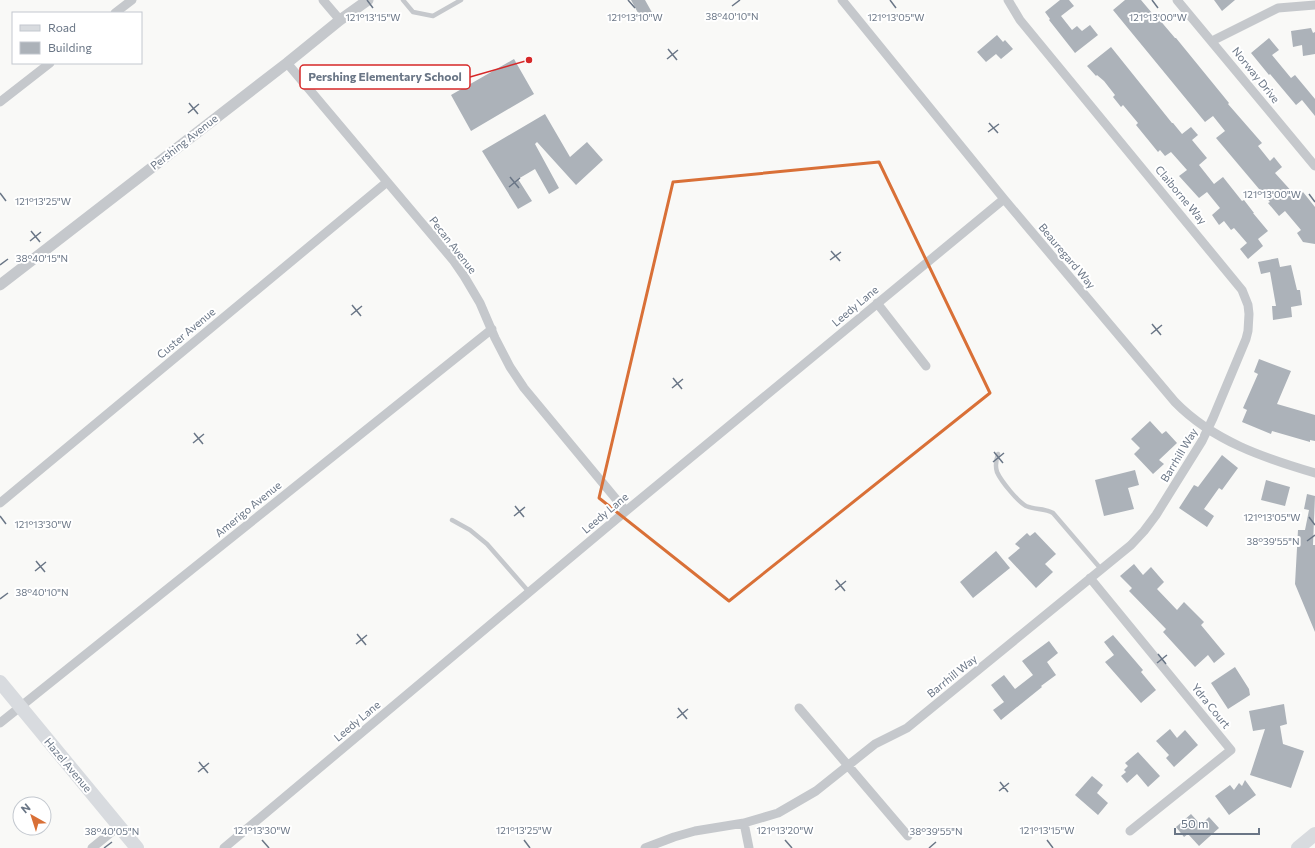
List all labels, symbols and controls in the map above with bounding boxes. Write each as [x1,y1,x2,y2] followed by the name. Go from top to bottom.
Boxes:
[705,10,759,22] text: 38°40'10"N
[346,11,400,23] text: 121°13'15"W
[607,11,663,23] text: 121°13'10"W
[867,11,925,23] text: 121°13'05"W
[1129,11,1187,23] text: 121°13'00"W
[12,12,142,64] legend
[48,20,76,34] text: Road
[48,40,92,54] text: Building
[1230,44,1283,105] street label: Norway Drive
[300,65,470,89] callout: Pershing Elementary School
[308,69,462,83] text: Pershing Elementary School
[147,111,220,172] street label: Pershing Avenue
[1153,163,1210,227] street label: Claiborne Way
[1243,188,1301,200] text: 121°13'00"W
[15,195,71,207] text: 121°13'25"W
[427,214,480,276] street label: Pecan Avenue
[1036,220,1099,291] street label: Beauregard Way
[16,252,68,264] text: 38°40'15"N
[829,282,881,329] street label: Leedy Lane
[154,304,218,361] street label: Custer Avenue
[1157,425,1200,484] street label: Barrhill Way
[212,478,284,539] street label: Amerigo Avenue
[579,489,631,536] street label: Leedy Lane
[1243,511,1301,523] text: 121°13'05"W
[14,518,72,530] text: 121°13'30"W
[1246,535,1300,547] text: 38°39'55"N
[15,586,69,598] text: 38°40'10"N
[924,651,979,700] street label: Barrhill Way
[1189,681,1234,731] street label: Ydra Court
[331,697,383,744] street label: Leedy Lane
[42,735,95,795] street label: Hazel Avenue
[12,796,52,836] north arrow
[18,800,33,815] text: N
[1175,810,1259,836] scale bar
[1181,816,1209,830] text: 50 m
[233,824,291,836] text: 121°13'30"W
[496,824,552,836] text: 121°13'25"W
[757,824,813,836] text: 121°13'20"W
[1020,824,1074,836] text: 121°13'15"W
[85,825,139,837] text: 38°40'05"N
[909,825,963,837] text: 38°39'55"N

